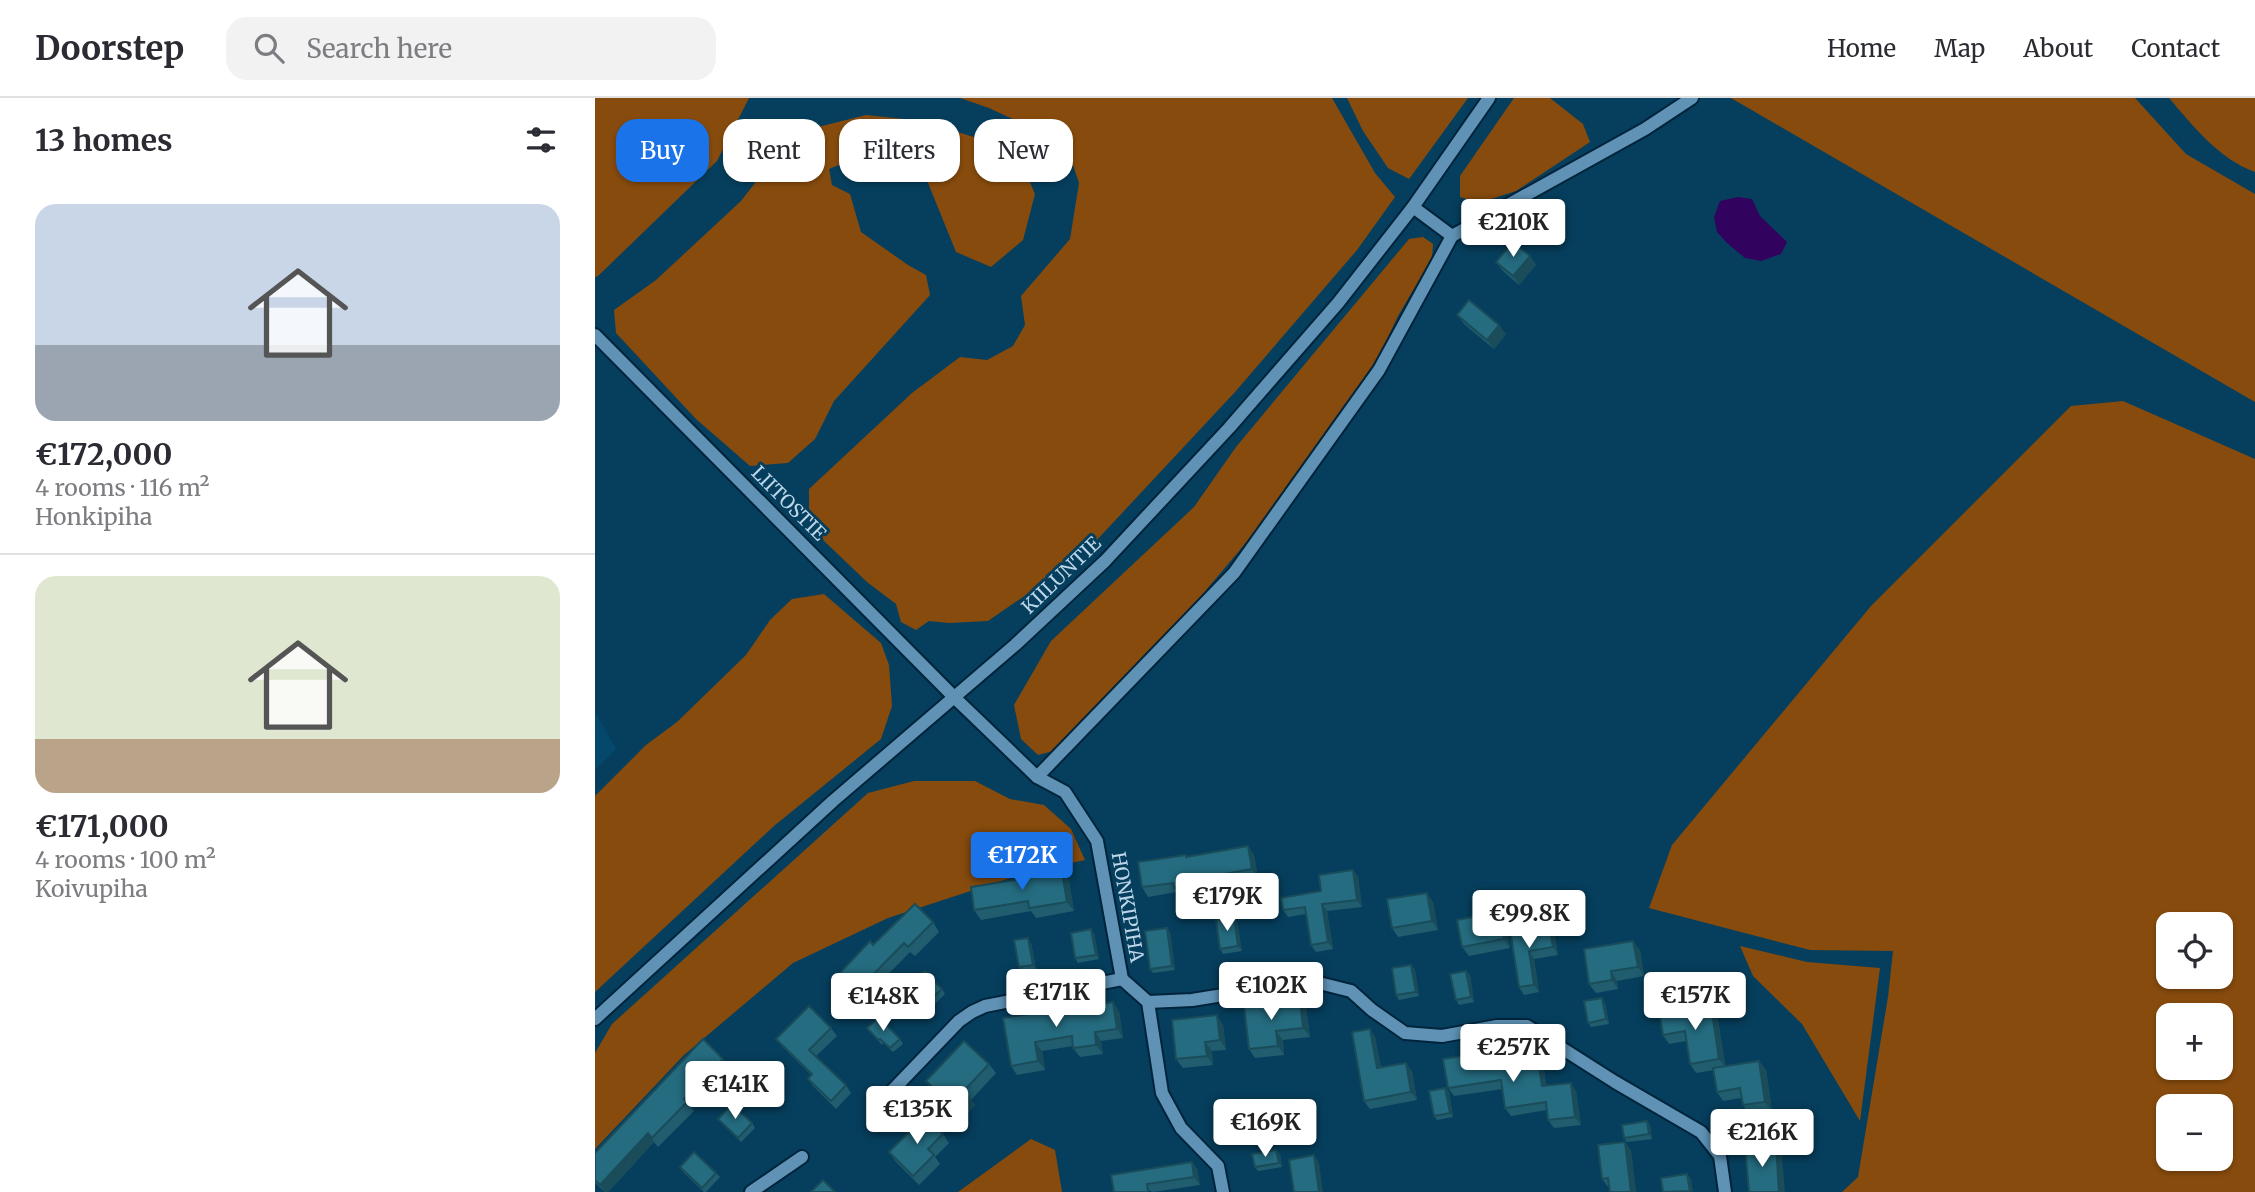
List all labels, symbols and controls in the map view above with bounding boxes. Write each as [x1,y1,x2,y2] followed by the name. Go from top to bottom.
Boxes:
[226,17,716,80] search box
[35,28,184,69] text: Doorstep
[250,29,288,67] icon: search
[306,32,452,65] text: Search here
[1827,33,1896,64] text: Home
[1934,33,1985,64] text: Map
[2023,33,2093,64] text: About
[2131,33,2220,64] text: Contact
[616,119,709,182] chip: Buy
[723,119,825,182] chip: Rent
[839,119,960,182] chip: Filters
[974,119,1073,182] chip: New
[35,121,173,159] text: 13 homes
[522,121,560,159] icon: filters
[1464,200,1562,259] pin: €210K
[1477,207,1549,236] text: €210K
[235,250,361,376] icon: home
[35,435,172,473] text: €172,000
[747,461,831,545] street label: LIITOSTIE
[35,473,210,502] text: 4 rooms · 116 m²
[35,502,152,531] text: Honkipiha
[1016,531,1106,619] street label: KIILUNTIE
[235,622,361,748] icon: home
[35,807,169,845] text: €171,000
[973,832,1071,892] pin: €172K
[987,840,1057,869] text: €172K
[35,845,216,874] text: 4 rooms · 100 m²
[1106,850,1150,965] street label: HONKIPIHA
[35,874,148,903] text: Koivupiha
[1178,874,1276,933] pin: €179K
[1192,881,1262,910] text: €179K
[1472,890,1586,950] pin: €99.8K
[1488,898,1570,927] text: €99.8K
[2156,912,2233,1171] map controls
[2156,912,2233,989] button: locate
[1222,962,1320,1022] pin: €102K
[1007,970,1105,1029] pin: €171K
[1235,970,1307,999] text: €102K
[1646,972,1744,1032] pin: €157K
[834,974,932,1033] pin: €148K
[1022,977,1090,1006] text: €171K
[1660,980,1730,1009] text: €157K
[847,981,919,1010] text: €148K
[2156,1003,2233,1080] button: +
[1464,1024,1562,1084] pin: €257K
[1476,1032,1550,1061] text: €257K
[686,1062,784,1121] pin: €141K
[701,1069,769,1098] text: €141K
[868,1086,966,1146] pin: €135K
[882,1094,952,1123] text: €135K
[2156,1094,2233,1171] button: −
[1216,1100,1314,1159] pin: €169K
[1229,1107,1301,1136] text: €169K
[1713,1110,1811,1169] pin: €216K
[1727,1117,1797,1146] text: €216K

